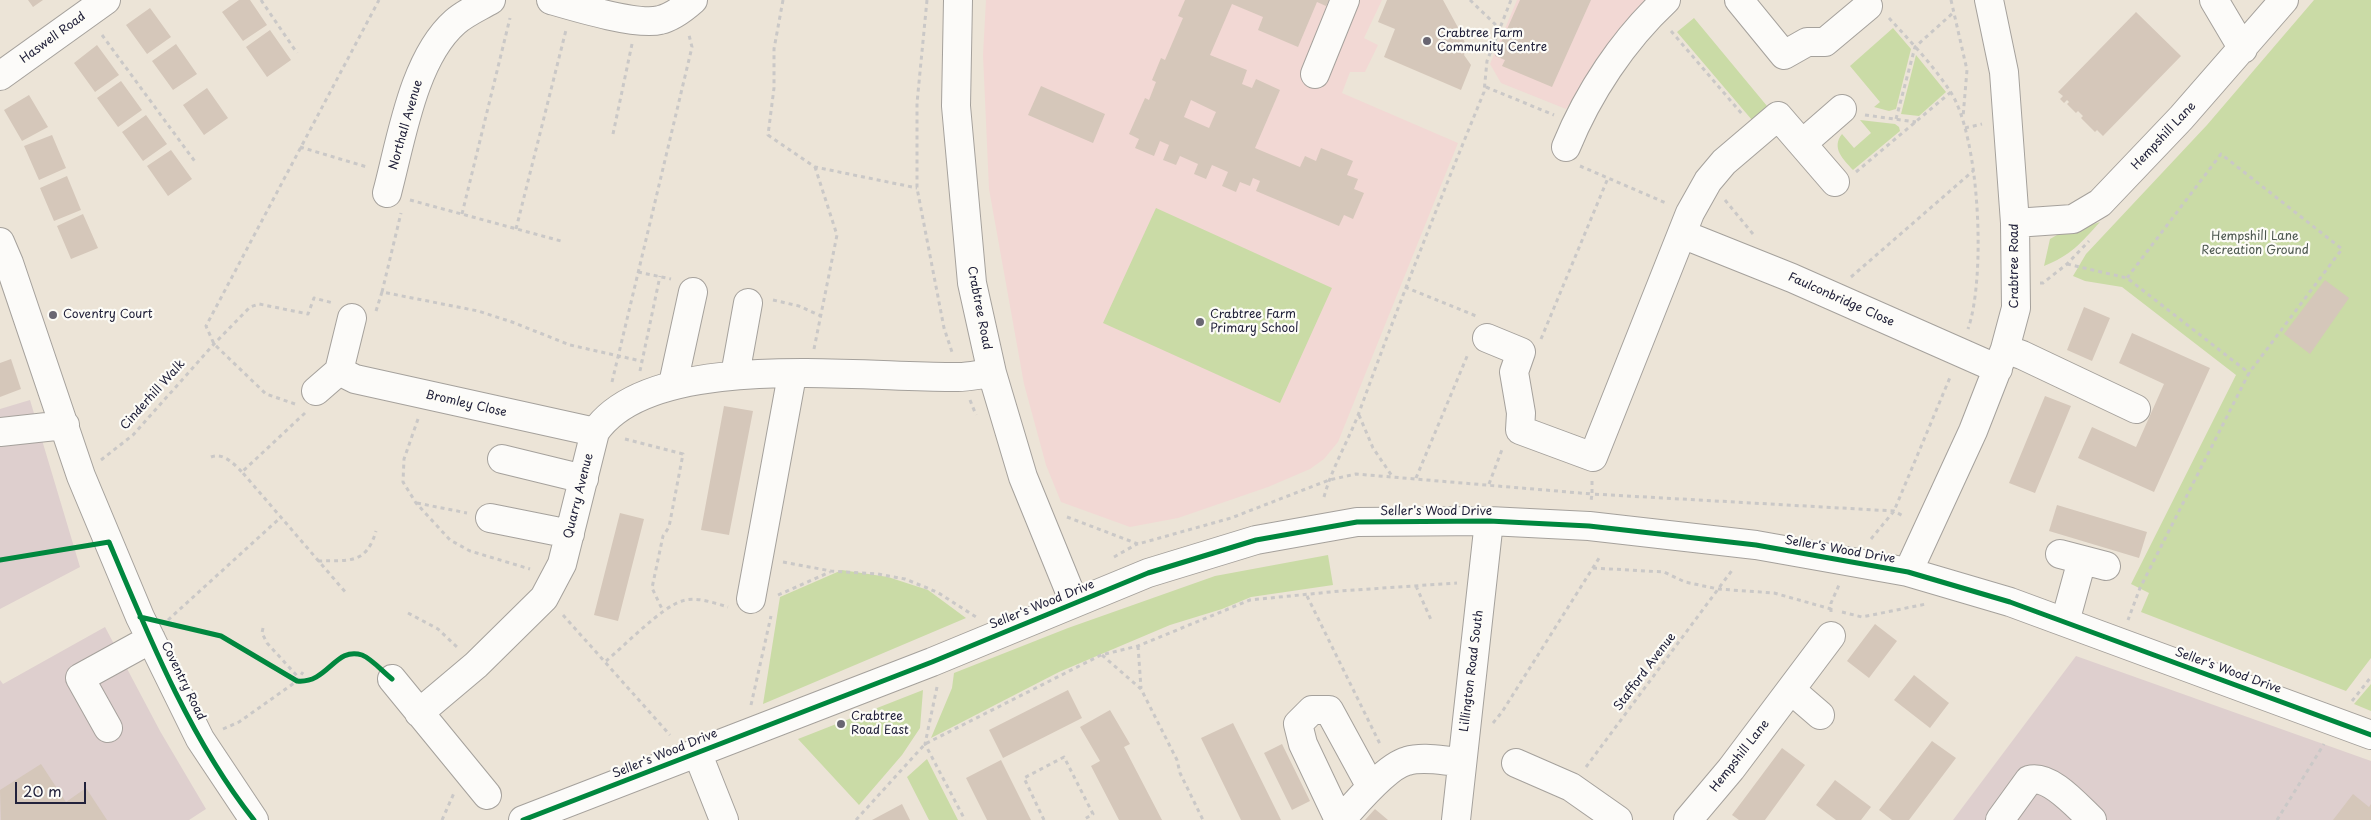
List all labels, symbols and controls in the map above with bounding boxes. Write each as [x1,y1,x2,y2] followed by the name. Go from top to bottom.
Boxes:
[17,9,89,67] street label: Haswell Road
[1437,27,1547,55] place label: Crabtree Farm Community Centre
[1421,35,1433,47] marker: Crabtree Farm Community Centre
[386,78,426,172] street label: Northall Avenue
[2129,99,2199,173] street label: Hempshill Lane
[2008,224,2022,308] street label: Crabtree Road
[2201,230,2309,258] park label: Hempshill Lane Recreation Ground
[964,265,994,351] street label: Crabtree Road
[1786,270,1896,330] street label: Faulconbridge Close
[63,308,153,322] place label: Coventry Court
[1210,308,1298,336] place label: Crabtree Farm Primary School
[47,309,59,321] marker: Coventry Court
[1194,316,1206,328] marker: Crabtree Farm Primary School
[118,357,188,433] street label: Cinderhill Walk
[424,388,508,420] street label: Bromley Close
[561,452,597,540] street label: Quarry Avenue
[1380,505,1492,519] street label: Seller's Wood Drive
[1784,533,1896,567] street label: Seller's Wood Drive
[987,577,1097,633] street label: Seller's Wood Drive
[1457,609,1487,733] street label: Lillington Road South
[1611,630,1679,714] street label: Stafford Avenue
[158,639,208,723] street label: Coventry Road
[2173,645,2283,697] street label: Seller's Wood Drive
[851,710,909,738] place label: Crabtree Road East
[1707,717,1773,795] street label: Hempshill Lane
[835,718,847,730] marker: Crabtree Road East
[610,726,720,782] street label: Seller's Wood Drive
[18,772,89,804] scale bar
[23,779,62,802] text: 20 m

